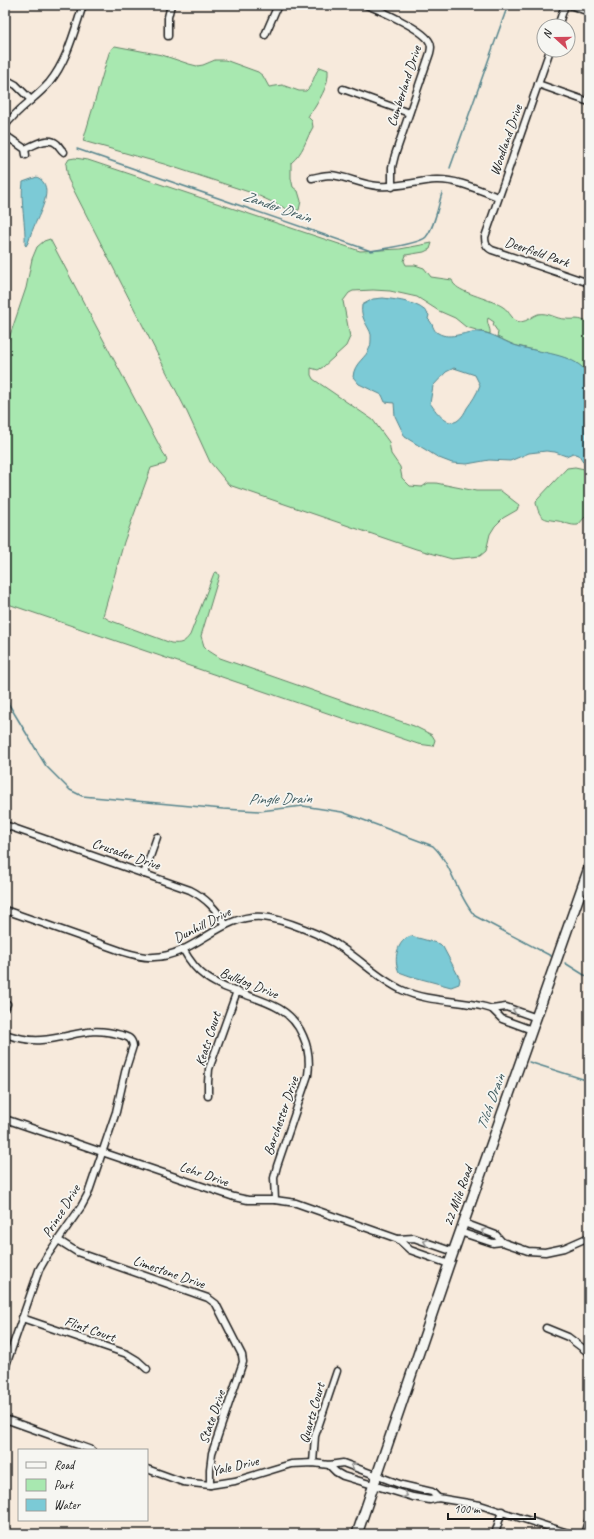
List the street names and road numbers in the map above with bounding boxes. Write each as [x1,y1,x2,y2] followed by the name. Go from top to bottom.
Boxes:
[383,42,425,128] street label: Cumberland Drive
[486,101,527,178] street label: Woodland Drive
[503,233,572,271] street label: Deerfield Park
[90,834,164,874] street label: Crusader Drive
[171,903,235,947] street label: Dunhill Drive
[218,964,282,1003] street label: Bulldog Drive
[191,1008,225,1068] street label: Keats Court
[260,1073,303,1157] street label: Barchester Drive
[177,1158,232,1191] street label: Lehr Drive
[439,1161,478,1228] street label: 22 Mile Road
[38,1180,85,1240] street label: Prince Drive
[131,1252,208,1293] street label: Limestone Drive
[62,1312,119,1346] street label: Flint Court
[295,1380,329,1445] street label: Quartz Court
[195,1387,230,1446] street label: State Drive
[210,1452,261,1480] street label: Yale Drive

